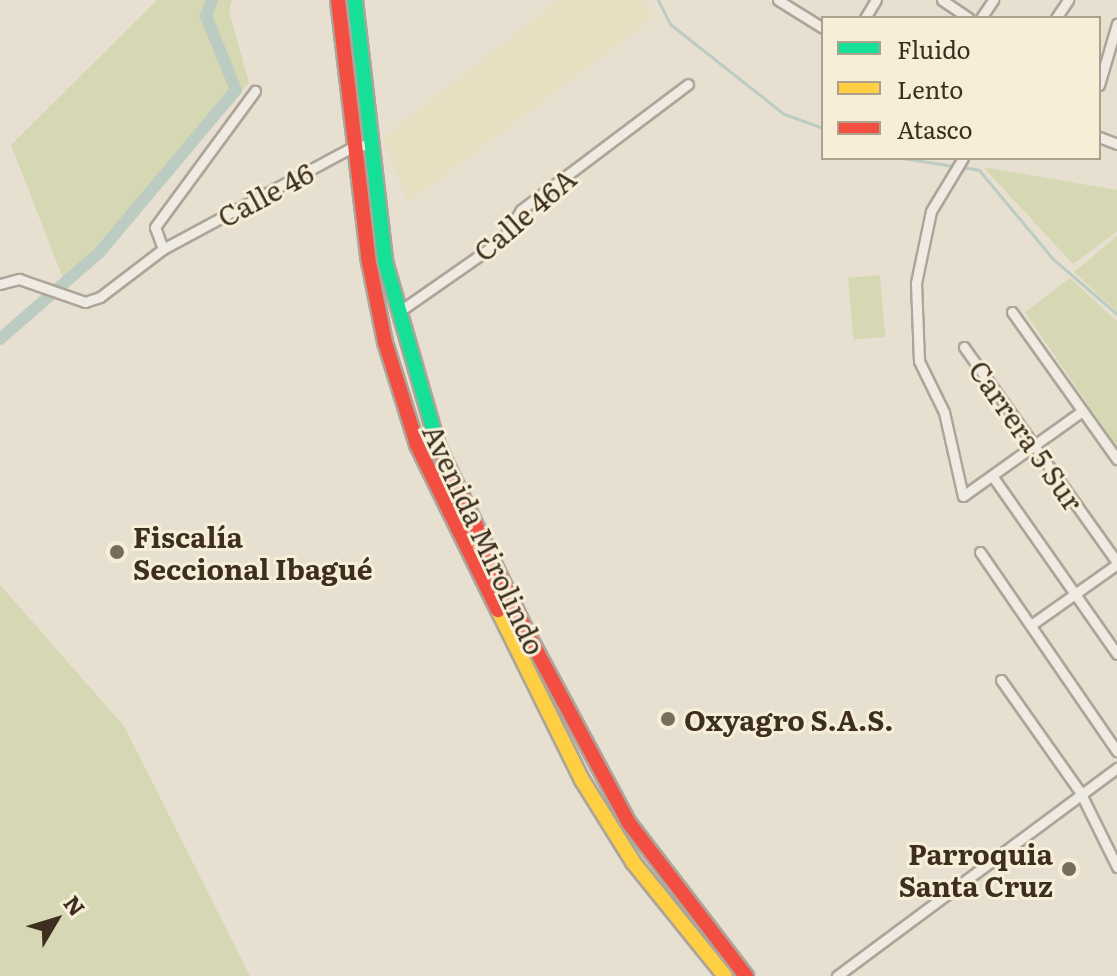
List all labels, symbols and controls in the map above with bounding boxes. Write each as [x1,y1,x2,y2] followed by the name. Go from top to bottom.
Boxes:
[821,16,1101,160] legend
[897,31,971,66] text: Fluido
[897,71,963,106] text: Lento
[897,111,972,146] text: Atasco
[211,155,319,233] street label: Calle 46
[466,161,582,267] street label: Calle 46A
[963,353,1091,517] street label: Carrera 5 Sur
[417,418,553,660] street label: Avenida Mirolindo
[133,519,373,585] place label: Fiscalía Seccional Ibagué
[108,543,126,561] marker: Fiscalía Seccional Ibagué
[684,702,894,736] place label: Oxyagro S.A.S.
[659,710,677,728] marker: Oxyagro S.A.S.
[899,836,1053,902] place label: Parroquia Santa Cruz
[1060,860,1078,878] marker: Parroquia Santa Cruz
[16,880,96,960] north arrow
[57,887,94,922] text: N

